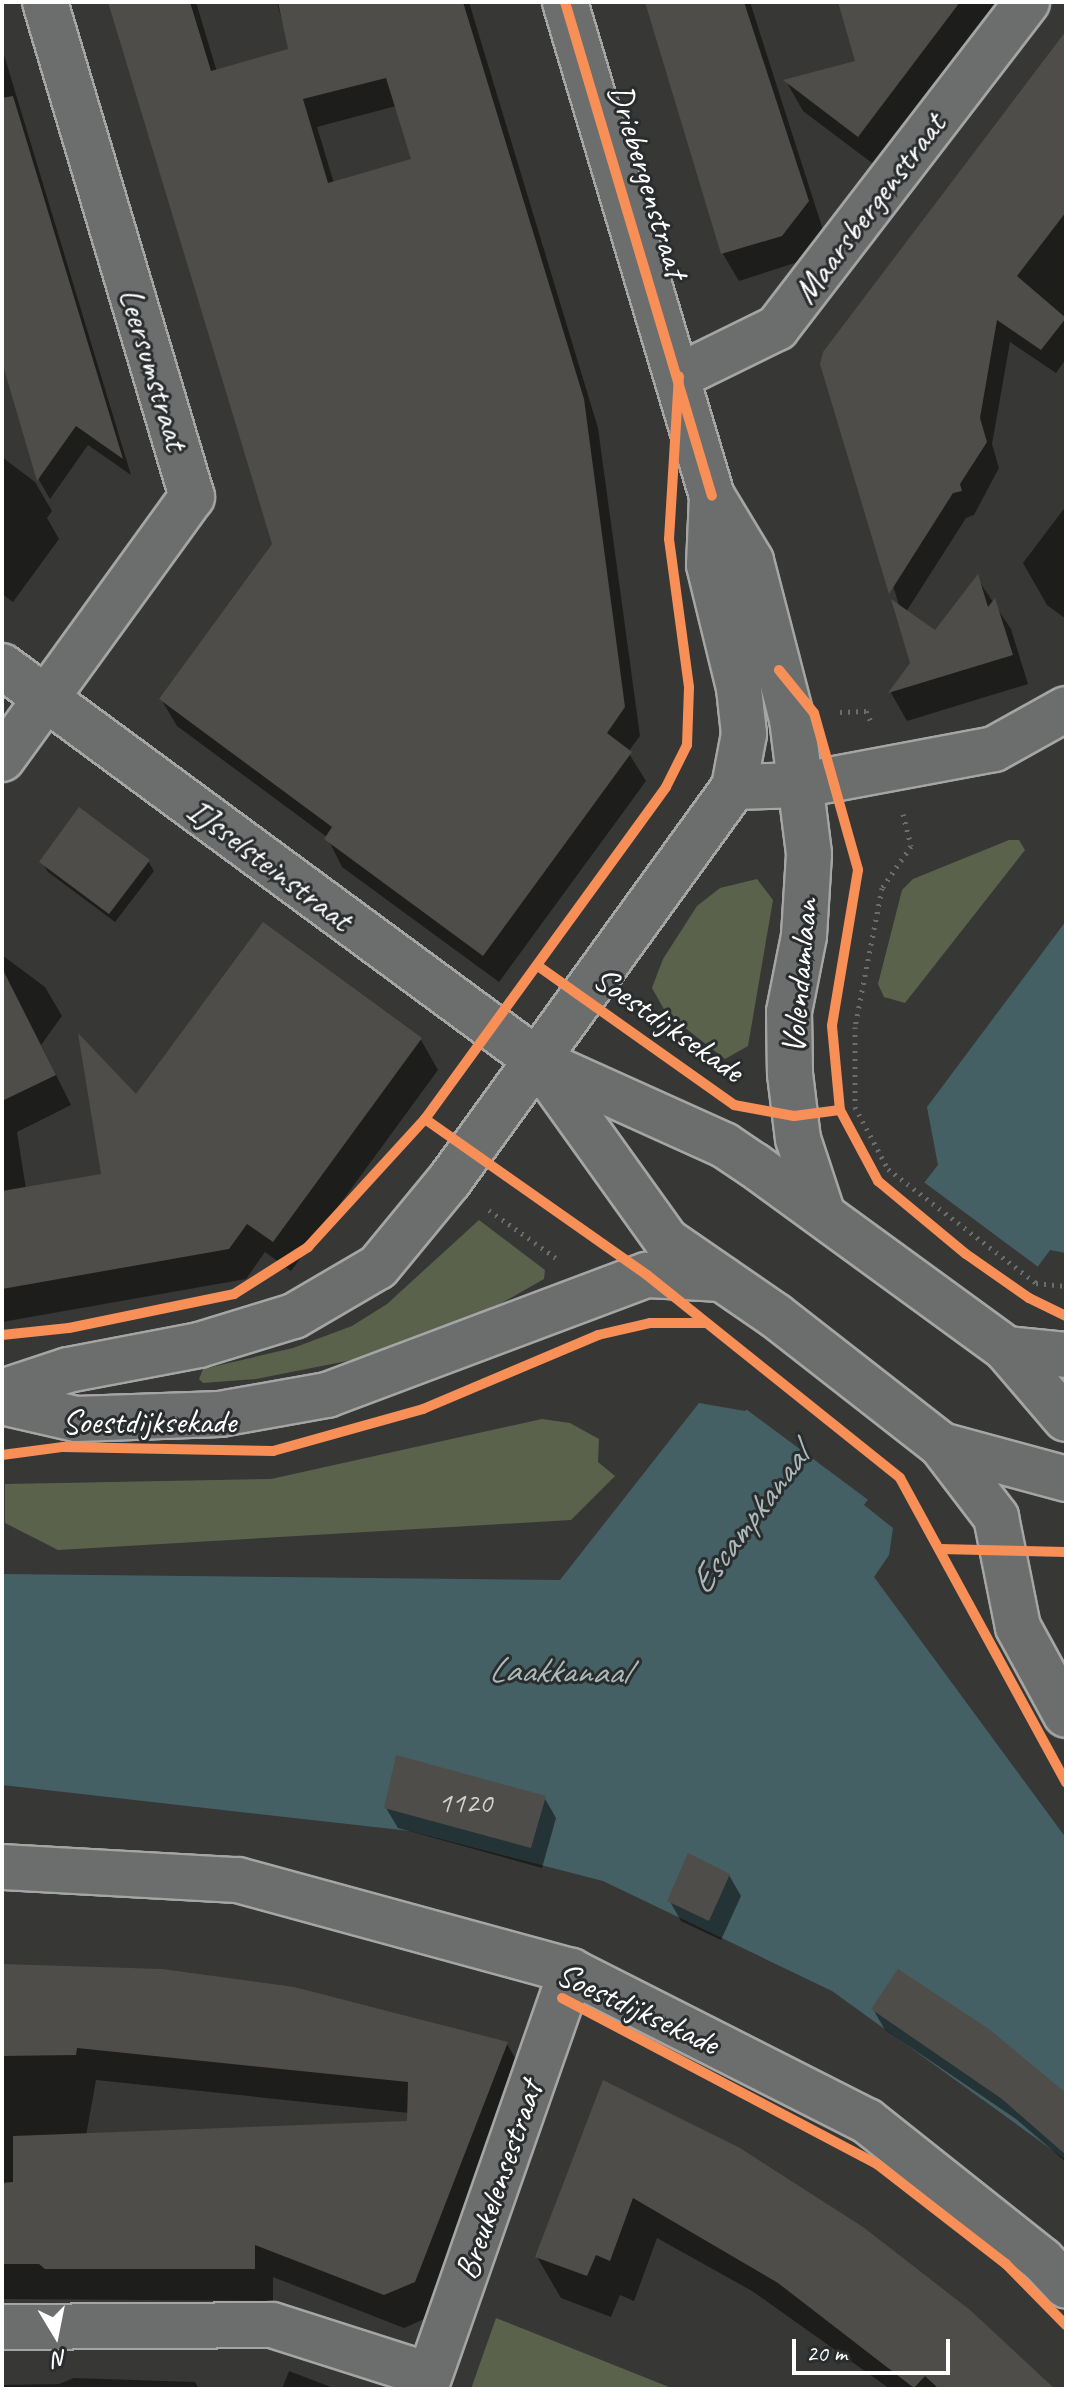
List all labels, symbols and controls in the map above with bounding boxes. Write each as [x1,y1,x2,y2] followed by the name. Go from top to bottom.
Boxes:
[600,79,698,283] street label: Driebergenstraat
[784,105,954,311] street label: Maarsbergenstraat
[110,283,198,455] street label: Leersumstraat
[180,789,360,939] street label: IJsselsteinstraat
[772,897,826,1055] street label: Volendamlaan
[586,957,752,1091] street label: Soestdijksekade
[62,1402,236,1442] street label: Soestdijksekade
[679,1438,819,1602] water label: Escampkanaal
[488,1648,628,1694] water label: Laakkanaal
[438,1784,492,1820] house number: 1120
[550,1953,726,2063] street label: Soestdijksekade
[445,2076,551,2284] street label: Breukelensestraat
[16,2295,96,2375] north arrow
[796,2323,954,2373] scale bar
[806,2338,847,2368] text: 20 m
[51,2344,69,2374] text: N

